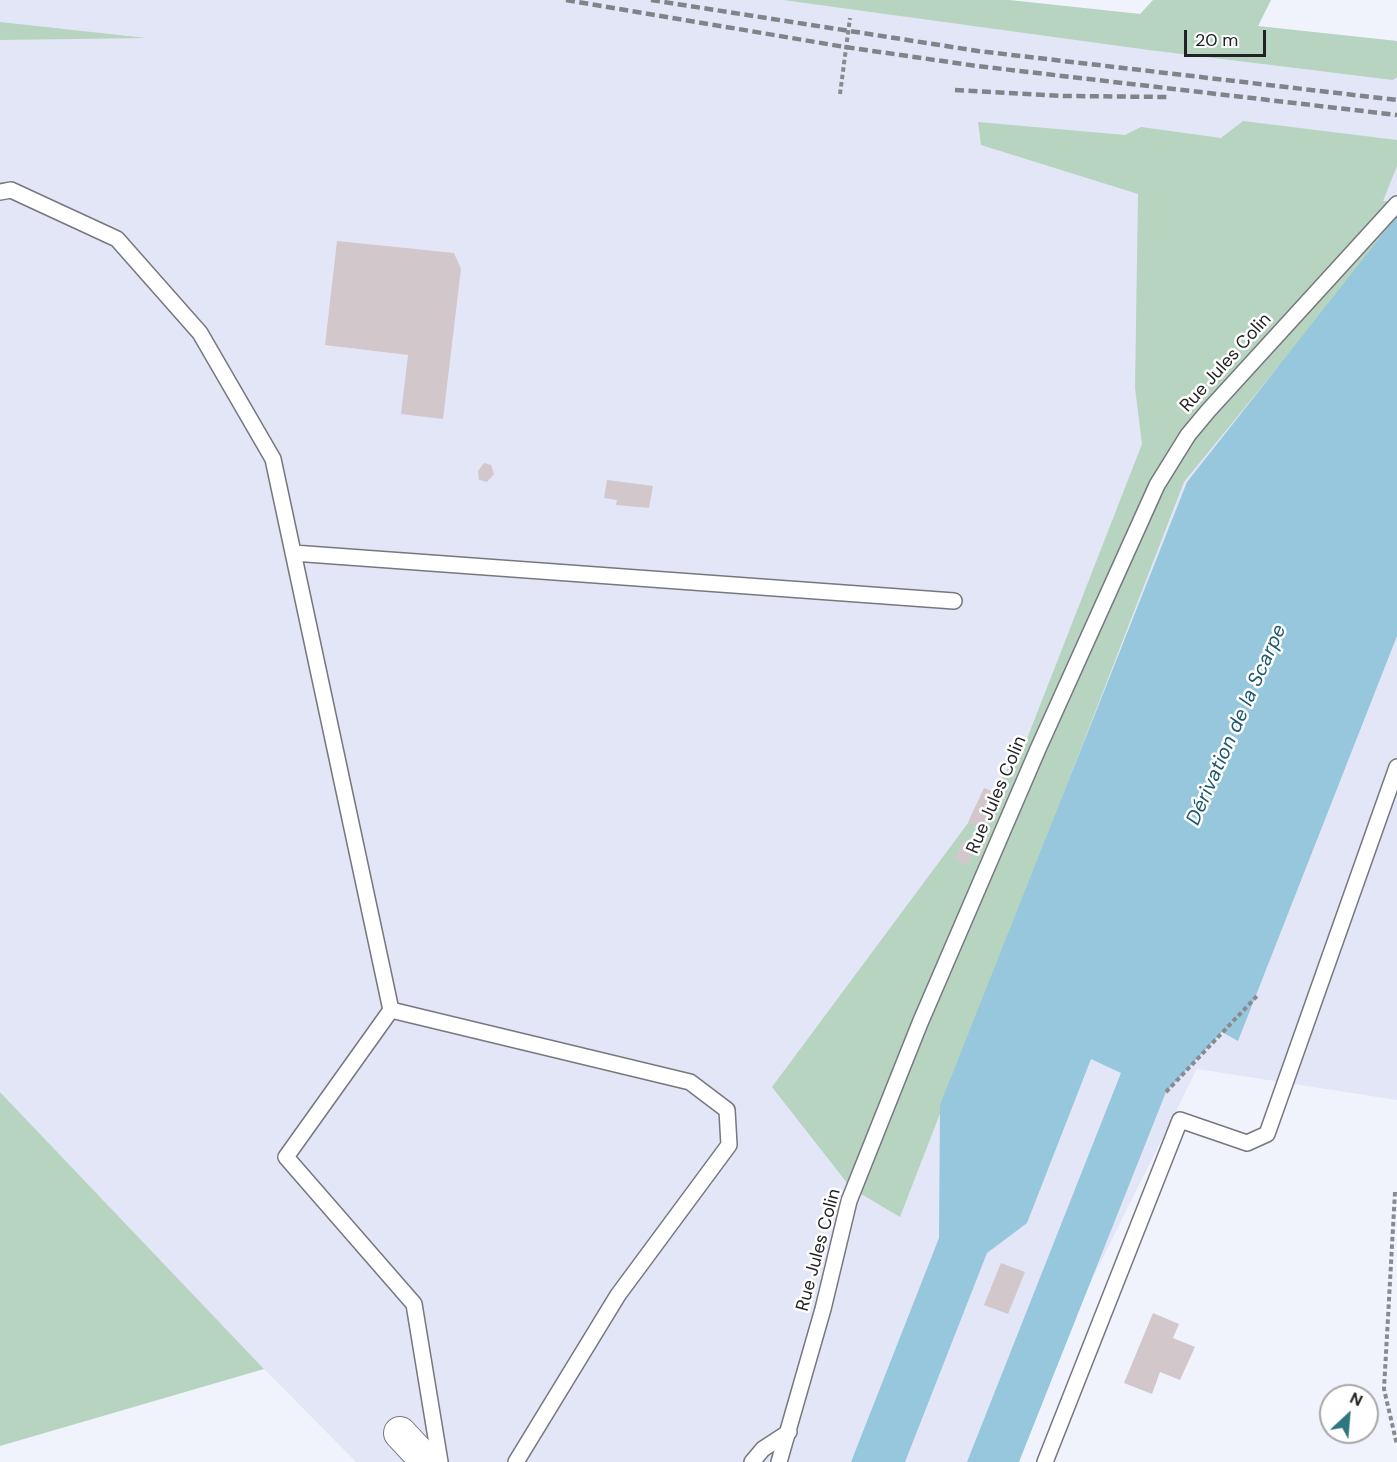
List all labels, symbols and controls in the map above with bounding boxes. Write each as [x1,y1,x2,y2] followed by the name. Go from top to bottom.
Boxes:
[1187,18,1270,56] scale bar
[1195,28,1238,52] text: 20 m
[1176,309,1276,417] street label: Rue Jules Colin
[1182,621,1292,829] water label: Dérivation de la Scarpe
[963,733,1031,857] street label: Rue Jules Colin
[792,1187,846,1313] street label: Rue Jules Colin
[1319,1384,1379,1444] north arrow
[1346,1387,1366,1411] text: N

